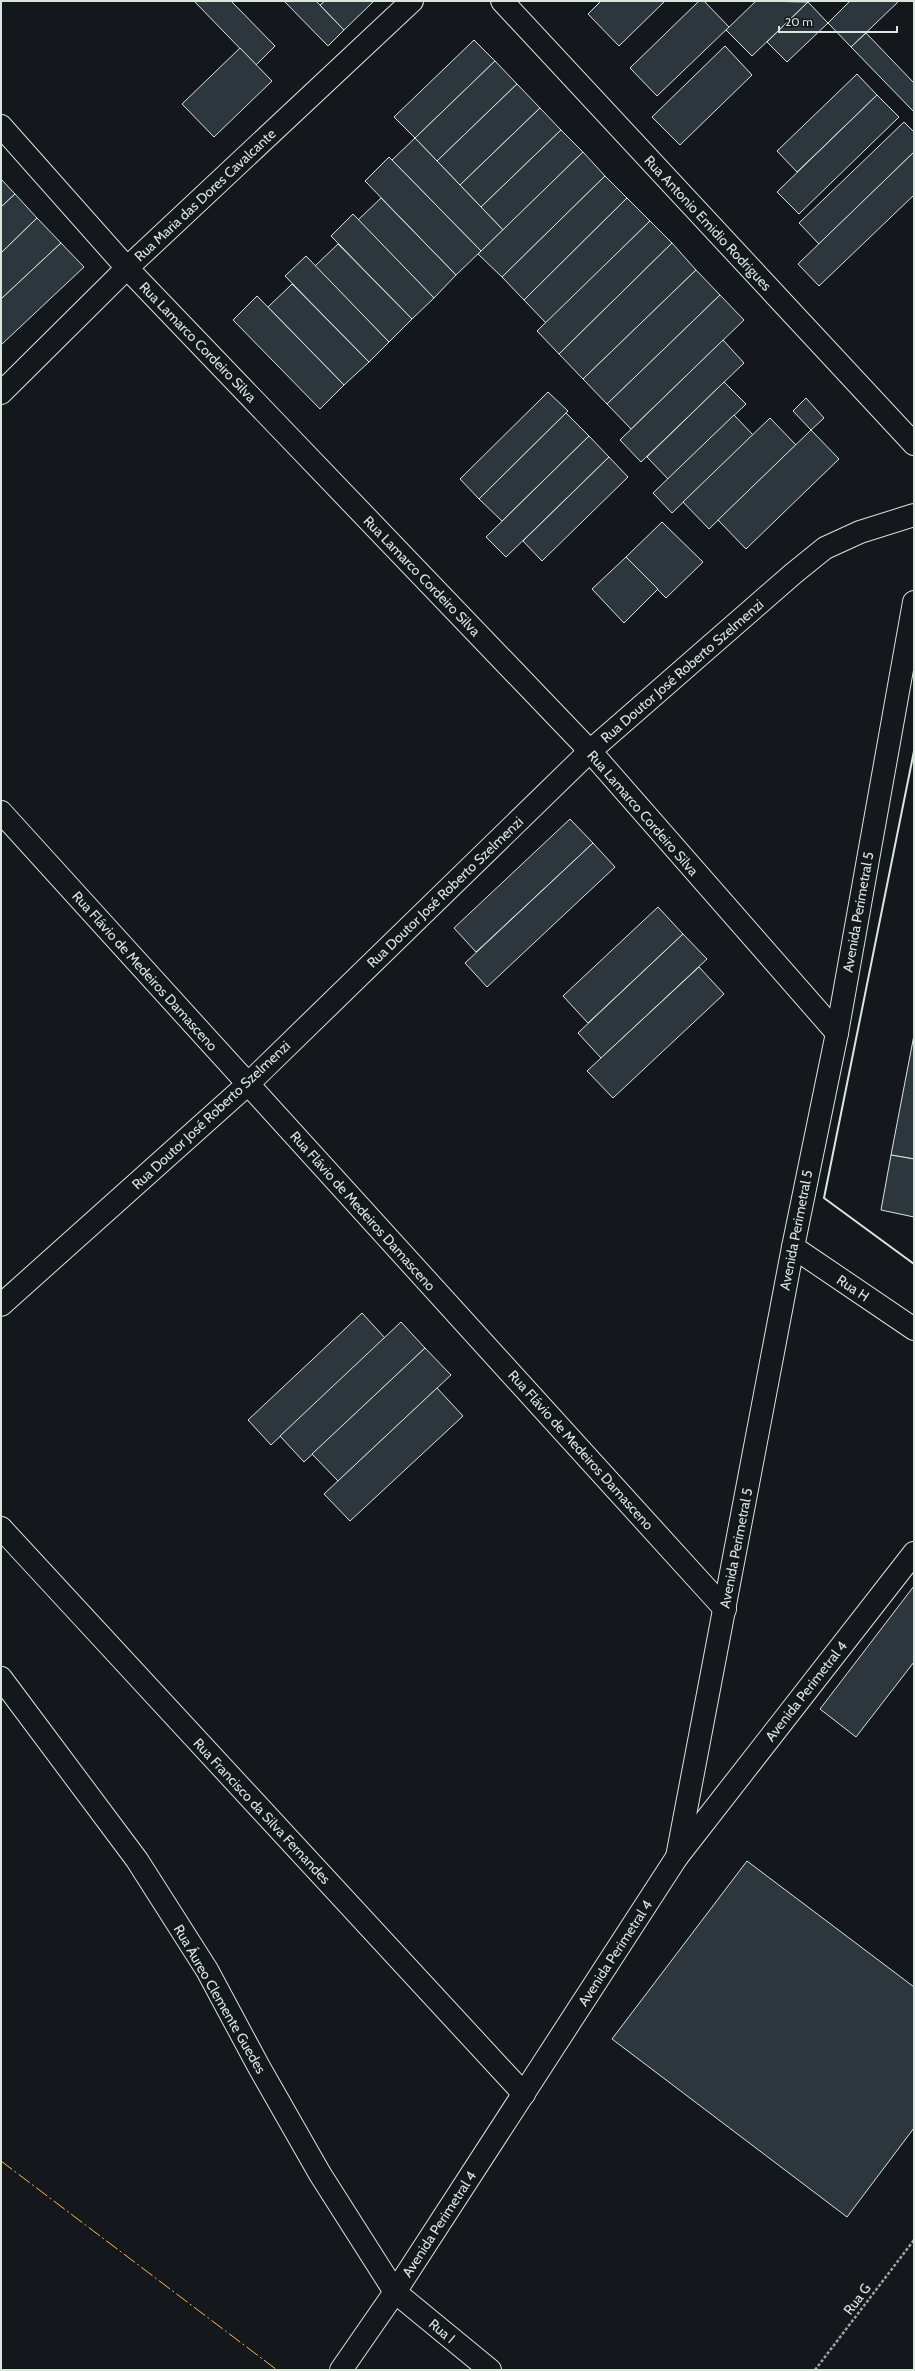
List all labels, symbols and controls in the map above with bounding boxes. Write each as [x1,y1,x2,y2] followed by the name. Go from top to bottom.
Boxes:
[779,8,897,34] scale bar
[785,14,813,29] text: 20 m
[131,125,279,265] street label: Rua Maria das Dores Cavalcante
[641,152,776,295] street label: Rua Antonio Emidio Rodrigues
[136,278,260,406] street label: Rua Lamarco Cordeiro Silva
[360,512,484,640] street label: Rua Lamarco Cordeiro Silva
[597,595,767,747] street label: Rua Doutor José Roberto Szelmenzi
[583,746,703,880] street label: Rua Lamarco Cordeiro Silva
[363,812,527,972] street label: Rua Doutor José Roberto Szelmenzi
[839,850,877,974] street label: Avenida Perimetral 5
[68,887,222,1055] street label: Rua Flávio de Medeiros Damasceno
[128,1037,294,1193] street label: Rua Doutor José Roberto Szelmenzi
[286,1127,440,1295] street label: Rua Flávio de Medeiros Damasceno
[776,1168,816,1292] street label: Avenida Perimetral 5
[833,1271,873,1305] street label: Rua H
[504,1366,658,1534] street label: Rua Flávio de Medeiros Damasceno
[716,1486,756,1610] street label: Avenida Perimetral 5
[761,1637,851,1745] street label: Avenida Perimetral 4
[190,1734,335,1888] street label: Rua Francisco da Silva Fernandes
[574,1897,656,2009] street label: Avenida Perimetral 4
[170,1921,270,2077] street label: Rua Áureo Clemente Guedes
[398,2168,480,2280] street label: Avenida Perimetral 4
[839,2280,875,2318] street label: Rua G
[425,2315,459,2347] street label: Rua I

